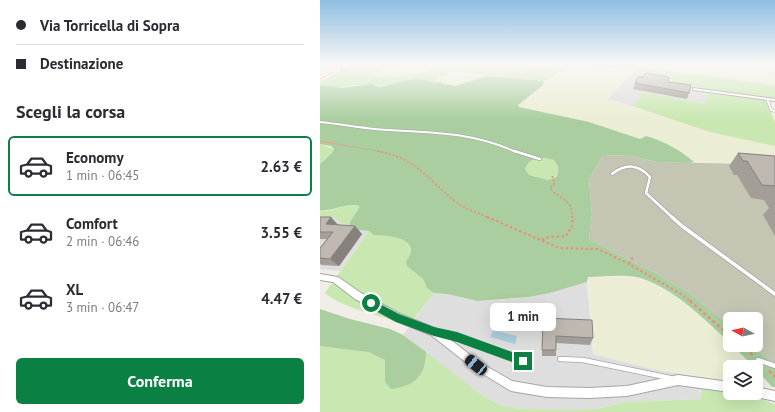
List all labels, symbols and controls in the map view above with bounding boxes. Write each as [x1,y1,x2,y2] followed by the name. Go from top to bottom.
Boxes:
[40,16,180,35] text: Via Torricella di Sopra
[40,54,123,73] text: Destinazione
[16,100,125,123] text: Scegli la corsa
[18,148,54,184] icon: car
[66,148,124,167] text: Economy
[260,157,302,176] text: 2.63 €
[66,167,139,184] text: 1 min · 06:45
[18,214,54,250] icon: car
[66,214,118,233] text: Comfort
[260,223,302,242] text: 3.55 €
[66,233,139,250] text: 2 min · 06:46
[18,280,54,316] icon: car
[66,280,83,299] text: XL
[261,289,302,308] text: 4.47 €
[362,294,380,312] route start
[66,299,139,316] text: 3 min · 06:47
[490,303,556,331] callout: 1 min
[507,308,539,325] text: 1 min
[723,312,763,352] north arrow
[723,312,763,400] map controls
[514,352,532,370] route end
[463,353,489,377] car
[16,358,304,404] button: Conferma
[723,360,763,400] button: layers

